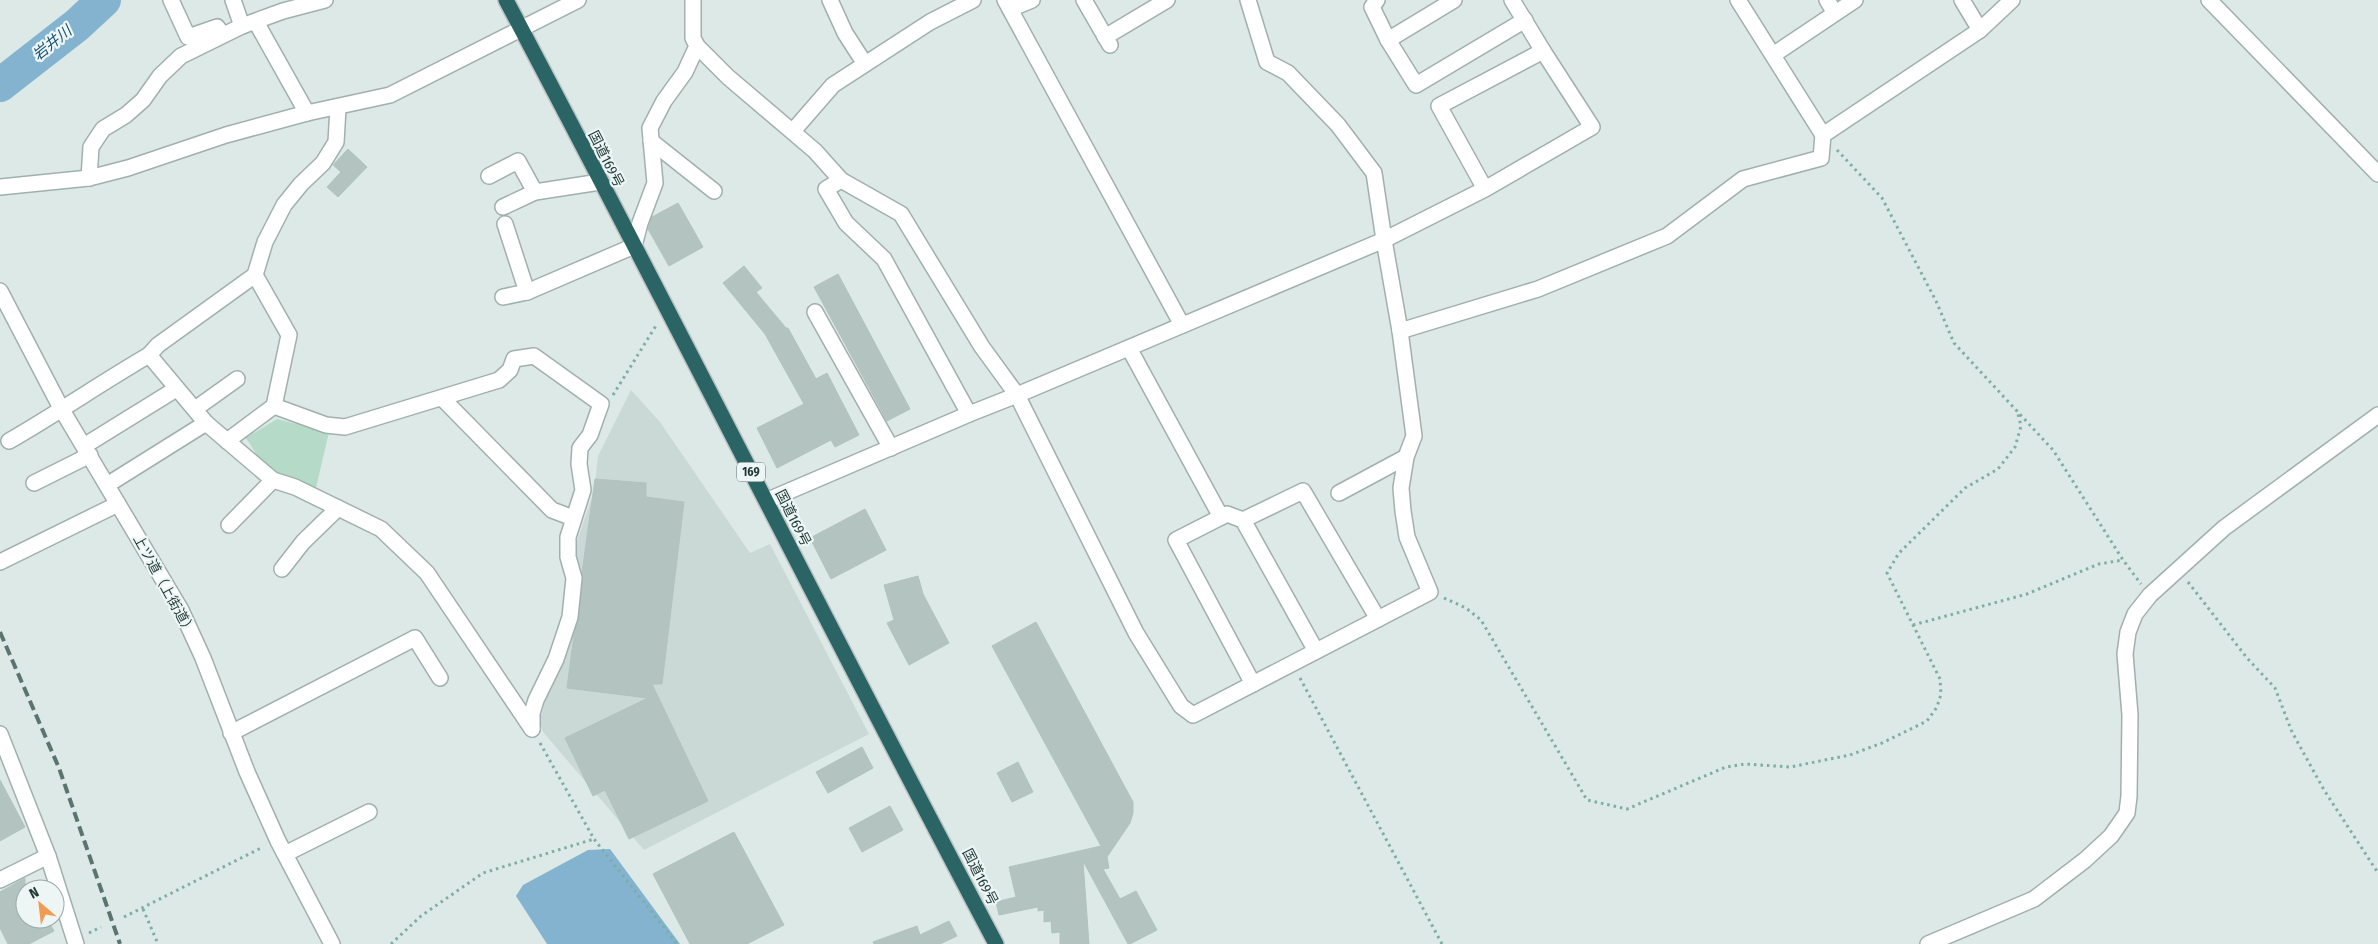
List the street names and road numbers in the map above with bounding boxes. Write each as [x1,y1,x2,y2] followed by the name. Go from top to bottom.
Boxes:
[585,128,627,190] street label: 国道169号
[737,462,765,482] road number: 169
[772,487,814,549] street label: 国道169号
[129,532,199,638] street label: 上ツ道（上街道）
[959,846,1001,908] street label: 国道169号

